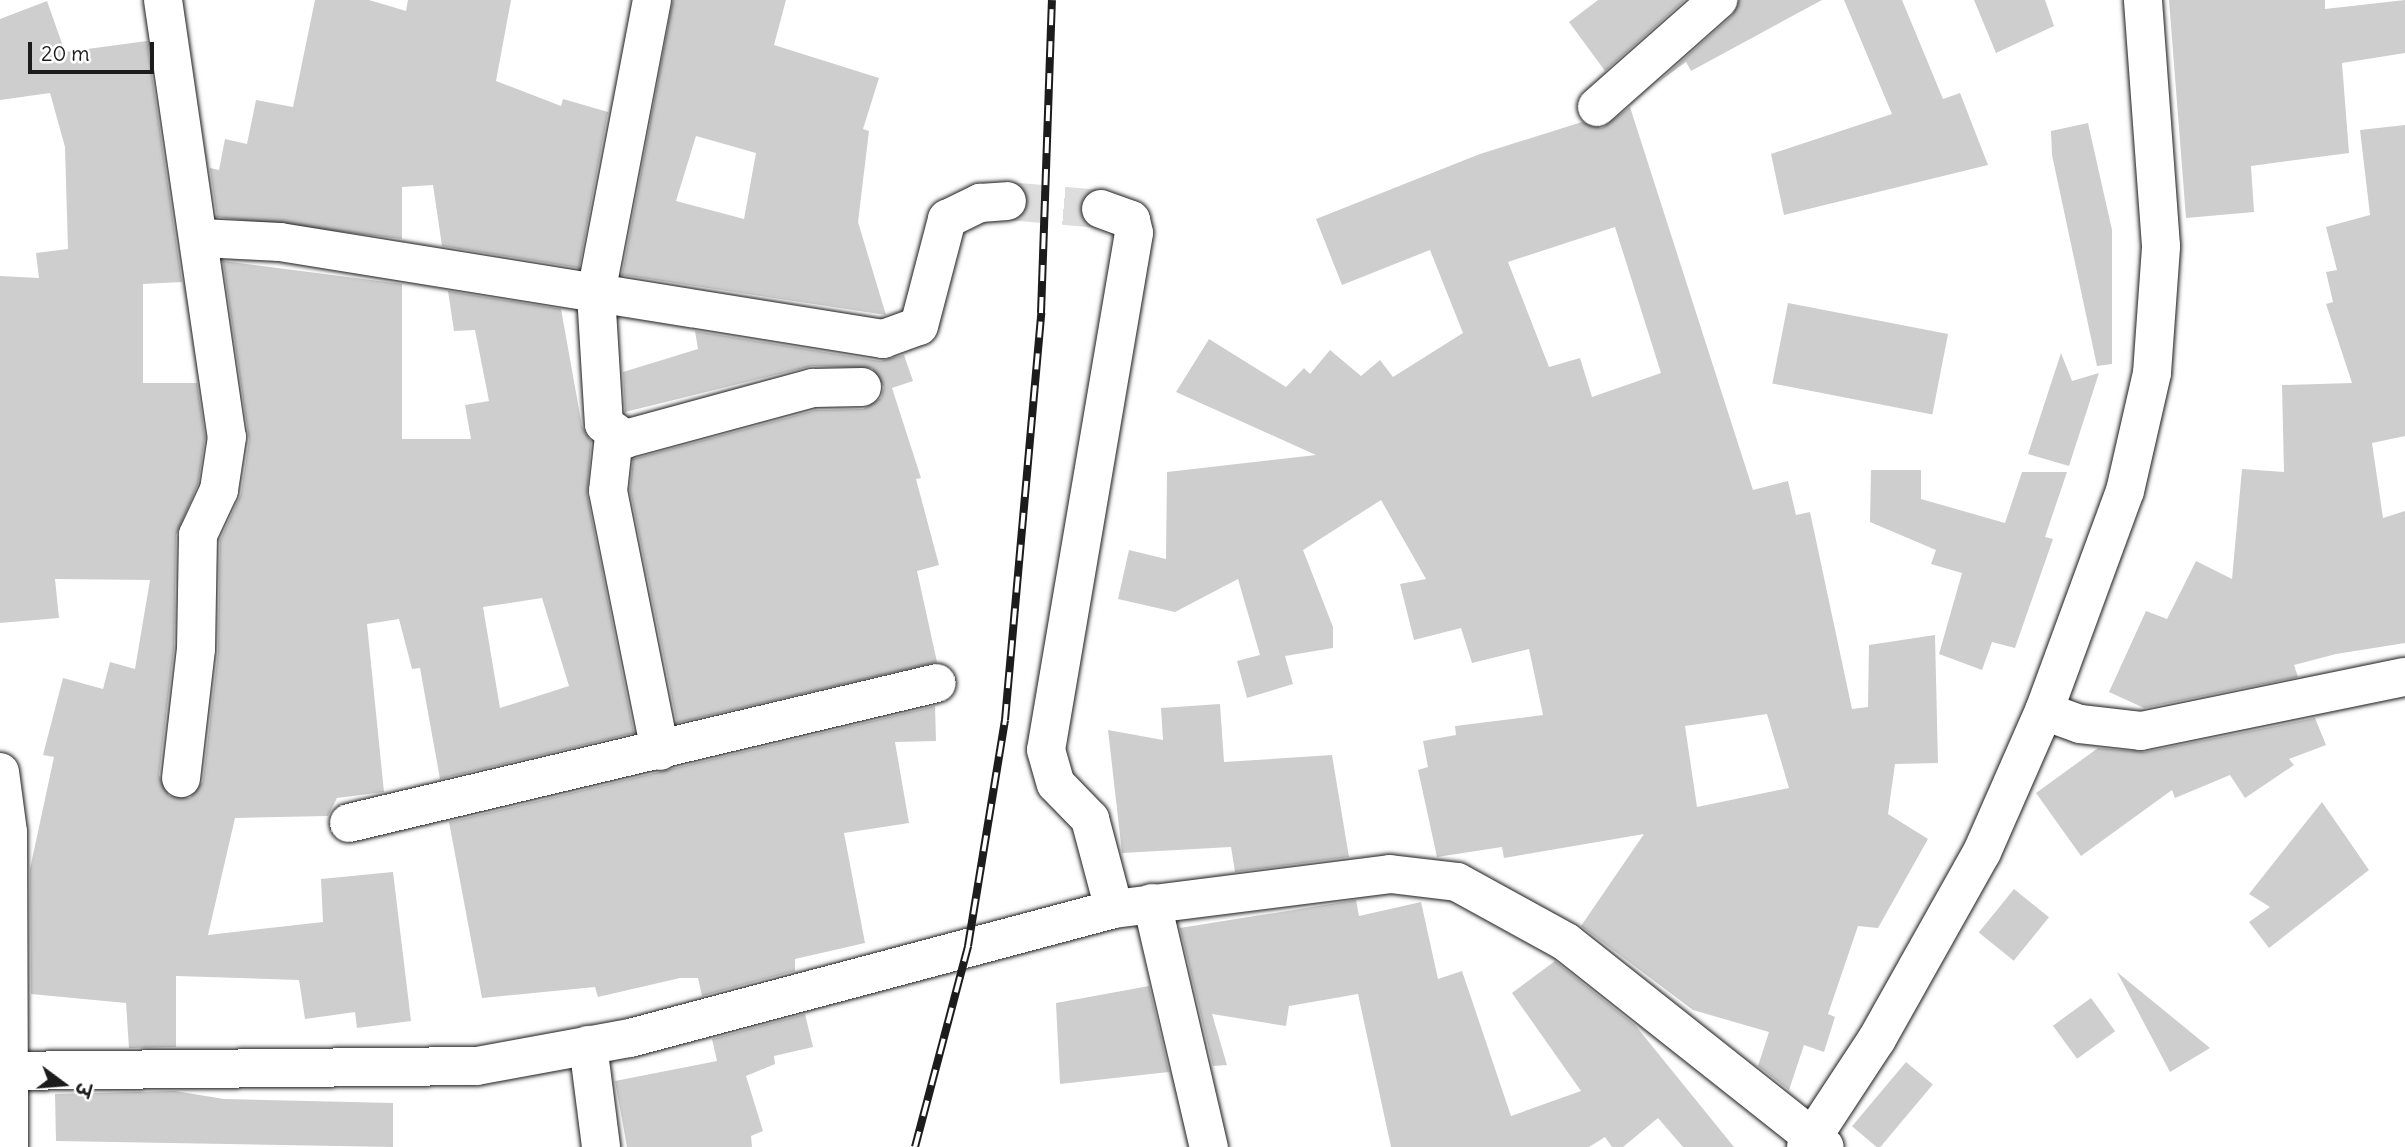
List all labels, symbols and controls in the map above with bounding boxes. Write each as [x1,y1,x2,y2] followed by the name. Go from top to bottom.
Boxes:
[32,28,158,72] scale bar
[41,40,90,67] text: 20 m
[28,1049,98,1119] north arrow
[70,1080,96,1099] text: उ

